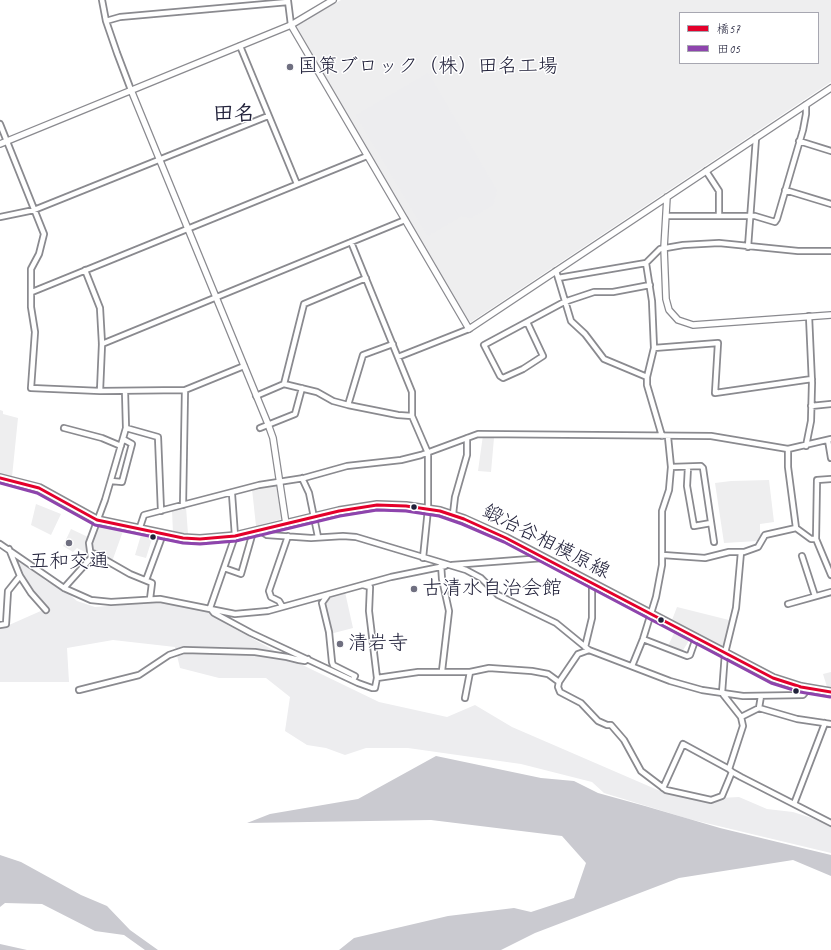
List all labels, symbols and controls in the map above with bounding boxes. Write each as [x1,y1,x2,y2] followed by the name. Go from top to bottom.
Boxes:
[679,12,819,64] legend
[717,21,740,37] text: 橋57
[717,41,740,57] text: 田05
[298,55,558,79] place label: 国策ブロック（株）田名工場
[285,62,295,72] marker: 国策ブロック（株）田名工場
[213,101,255,127] district label: 田名
[478,500,614,584] street label: 鍛冶谷相模原線
[409,502,419,512] unlabelled marker
[148,532,158,542] unlabelled marker
[64,538,74,548] marker: 五和交通
[29,550,109,574] place label: 五和交通
[422,577,562,601] place label: 古清水自治会館
[409,584,419,594] marker: 古清水自治会館
[656,615,666,625] unlabelled marker
[348,632,408,656] place label: 清岩寺
[335,639,345,649] marker: 清岩寺
[791,686,801,696] unlabelled marker

